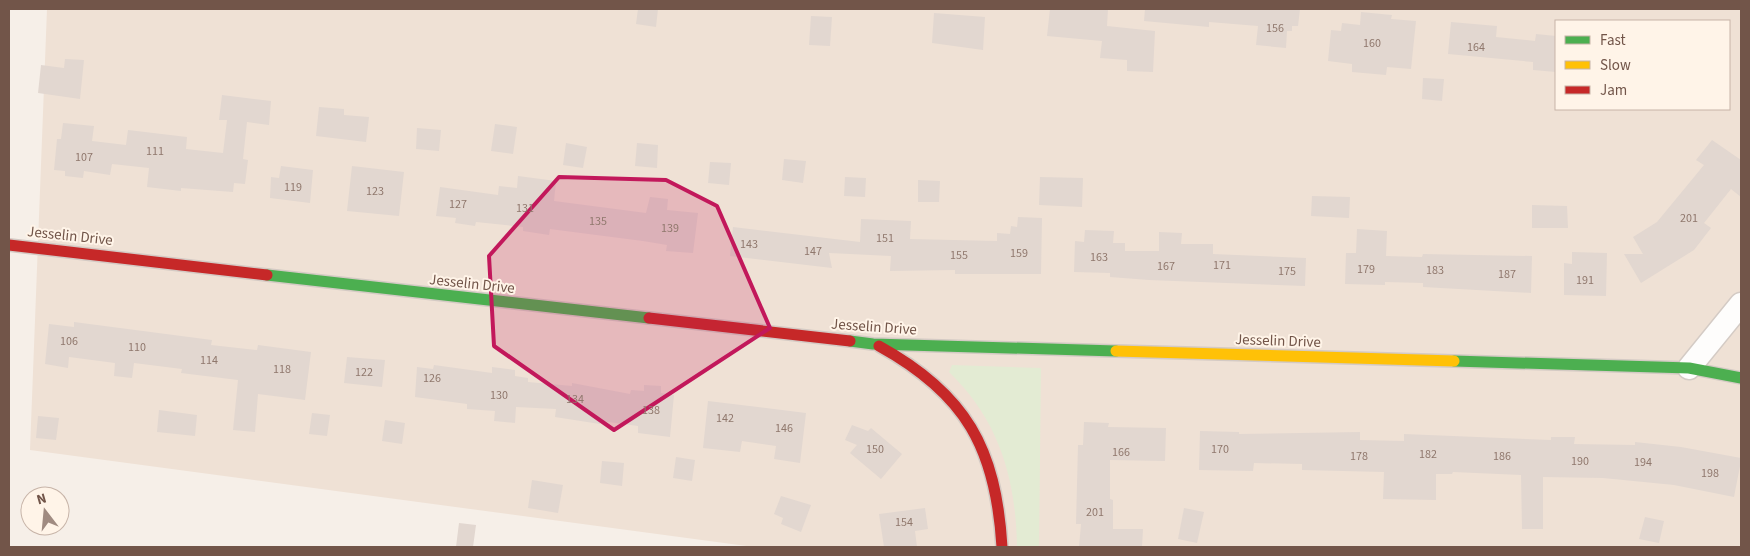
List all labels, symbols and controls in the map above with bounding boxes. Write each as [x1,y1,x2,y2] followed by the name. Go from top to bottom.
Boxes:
[1266,20,1284,37] house number: 156
[1555,20,1730,110] legend
[1600,30,1626,51] text: Fast
[1363,35,1381,52] house number: 160
[1467,39,1485,56] house number: 164
[1600,55,1631,76] text: Slow
[1600,80,1627,101] text: Jam
[146,143,164,160] house number: 111
[75,149,93,166] house number: 107
[284,179,302,196] house number: 119
[366,183,384,200] house number: 123
[449,196,467,213] house number: 127
[516,200,534,217] house number: 131
[1680,210,1698,227] house number: 201
[589,213,607,230] house number: 135
[661,220,679,237] house number: 139
[26,221,114,251] street label: Jesselin Drive
[876,230,894,247] house number: 151
[740,236,758,253] house number: 143
[804,243,822,260] house number: 147
[1010,245,1028,262] house number: 159
[950,247,968,264] house number: 155
[1090,249,1108,266] house number: 163
[1213,257,1231,274] house number: 171
[1157,258,1175,275] house number: 167
[1357,261,1375,278] house number: 179
[1426,262,1444,279] house number: 183
[1278,263,1296,280] house number: 175
[1498,266,1516,283] house number: 187
[428,269,516,299] street label: Jesselin Drive
[1576,272,1594,289] house number: 191
[830,314,918,340] street label: Jesselin Drive
[1235,329,1321,353] street label: Jesselin Drive
[60,333,78,350] house number: 106
[128,339,146,356] house number: 110
[200,352,218,369] house number: 114
[273,361,291,378] house number: 118
[355,364,373,381] house number: 122
[423,370,441,387] house number: 126
[490,387,508,404] house number: 130
[566,391,584,408] house number: 134
[642,402,660,419] house number: 138
[716,410,734,427] house number: 142
[775,420,793,437] house number: 146
[866,441,884,458] house number: 150
[1211,441,1229,458] house number: 170
[1112,444,1130,461] house number: 166
[1419,446,1437,463] house number: 182
[1350,448,1368,465] house number: 178
[1493,448,1511,465] house number: 186
[1571,453,1589,470] house number: 190
[1634,454,1652,471] house number: 194
[1701,465,1719,482] house number: 198
[20,486,70,536] north arrow
[34,489,49,510] text: N
[1086,504,1104,521] house number: 201
[895,514,913,531] house number: 154

